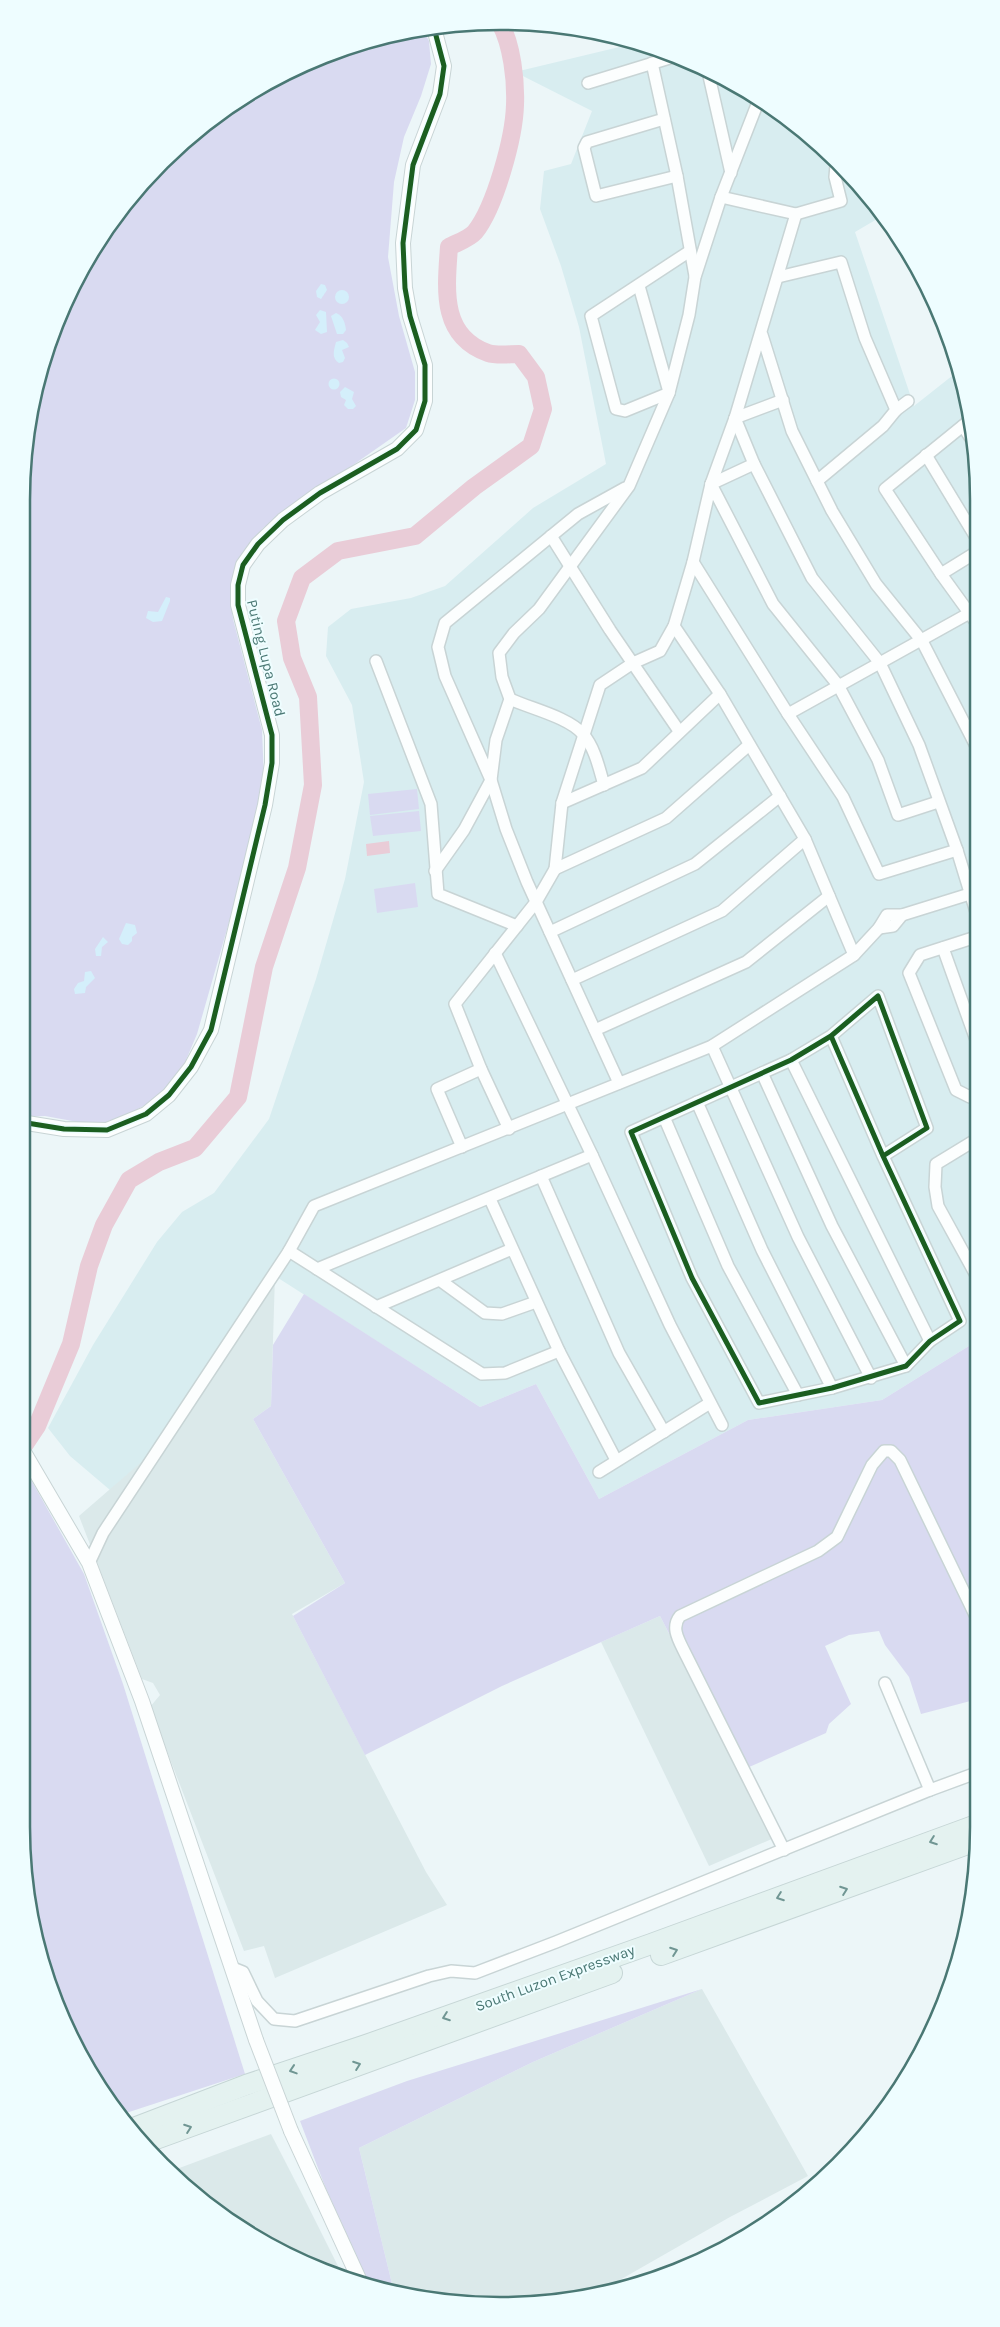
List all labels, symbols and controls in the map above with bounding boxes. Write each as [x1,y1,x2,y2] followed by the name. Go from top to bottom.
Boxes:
[243,598,289,718] street label: Puting Lupa Road
[929,1835,938,1845] one-way arrow
[839,1886,848,1896] one-way arrow
[777,1891,785,1901] one-way arrow
[473,1941,637,2015] street label: South Luzon Expressway
[670,1947,678,1957] one-way arrow
[443,2011,451,2021] one-way arrow
[352,2061,361,2071] one-way arrow
[289,2064,297,2074] one-way arrow
[183,2124,192,2134] one-way arrow

